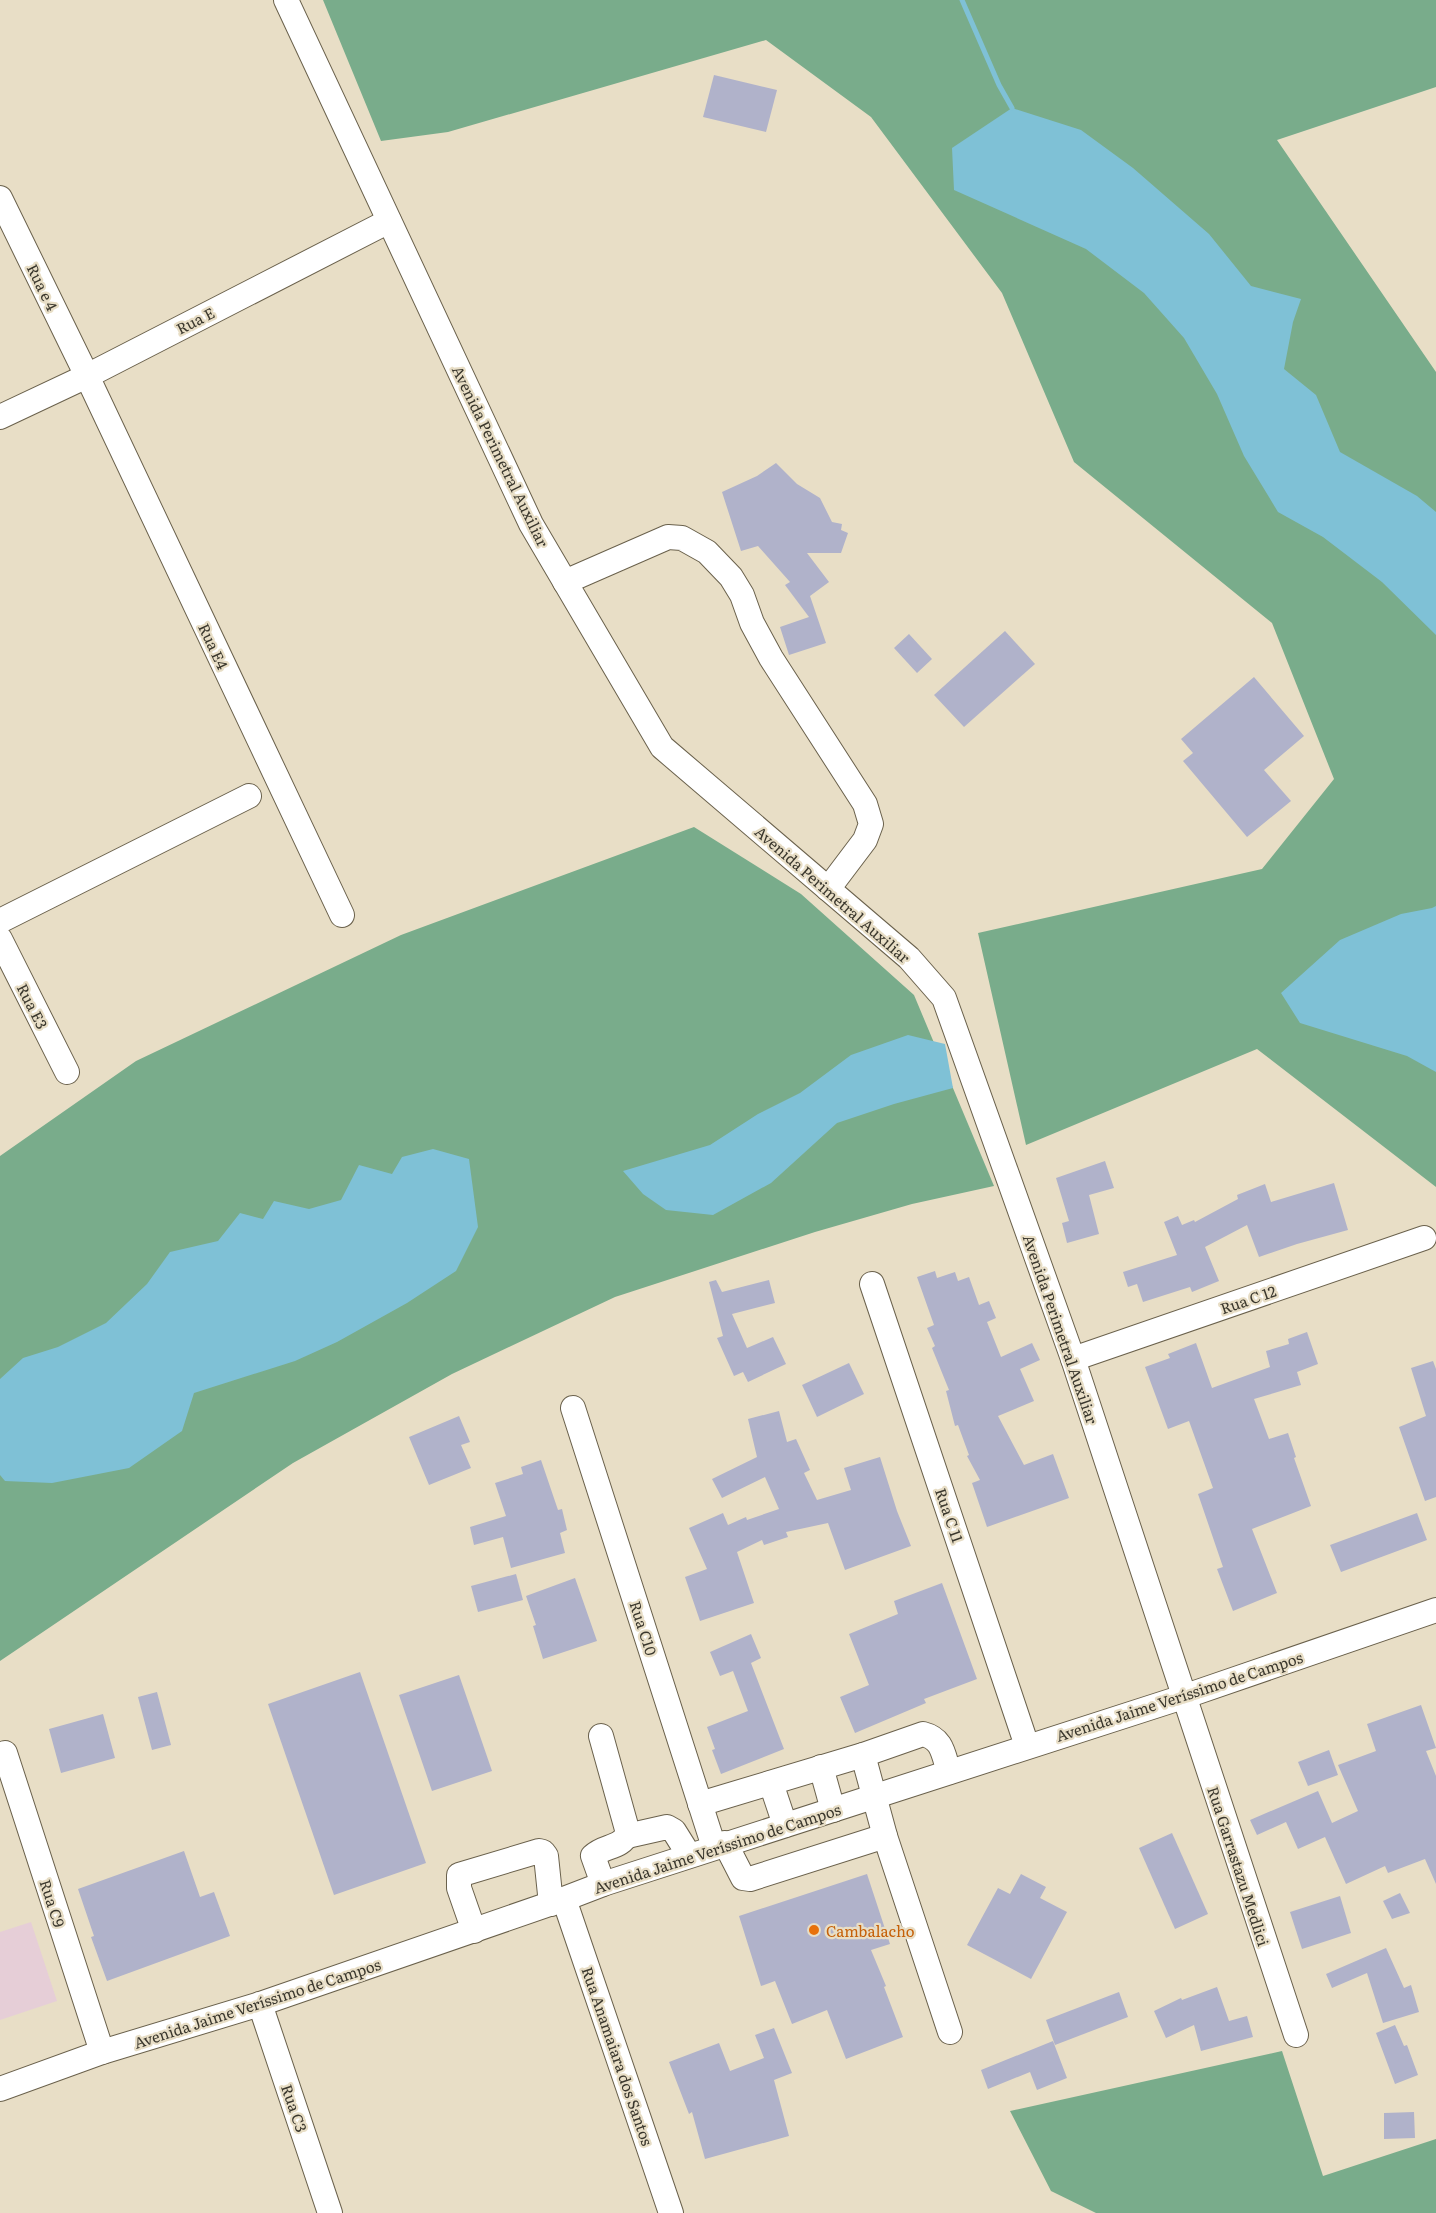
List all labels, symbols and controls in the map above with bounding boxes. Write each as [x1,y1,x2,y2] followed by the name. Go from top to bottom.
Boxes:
[22,260,64,314] street label: Rua e 4
[172,301,218,339] street label: Rua E
[447,361,555,551] street label: Avenida Perimetral Auxiliar
[193,619,235,673] street label: Rua E4
[750,820,916,968] street label: Avenida Perimetral Auxiliar
[12,979,54,1033] street label: Rua E3
[1018,1231,1104,1427] street label: Avenida Perimetral Auxiliar
[1217,1279,1280,1319] street label: Rua C 12
[930,1485,970,1545] street label: Rua C 11
[624,1598,664,1659] street label: Rua C10
[1053,1645,1306,1747] street label: Avenida Jaime Veríssimo de Campos
[1202,1783,1276,1949] street label: Rua Garrastazu Medlici
[591,1797,844,1899] street label: Avenida Jaime Veríssimo de Campos
[34,1876,72,1930] street label: Rua C9
[826,1919,915,1942] place label: Cambalacho
[807,1923,821,1937] marker: Cambalacho
[131,1952,384,2054] street label: Avenida Jaime Veríssimo de Campos
[577,1963,660,2149] street label: Rua Anamaiara dos Santos
[276,2081,314,2135] street label: Rua C3

